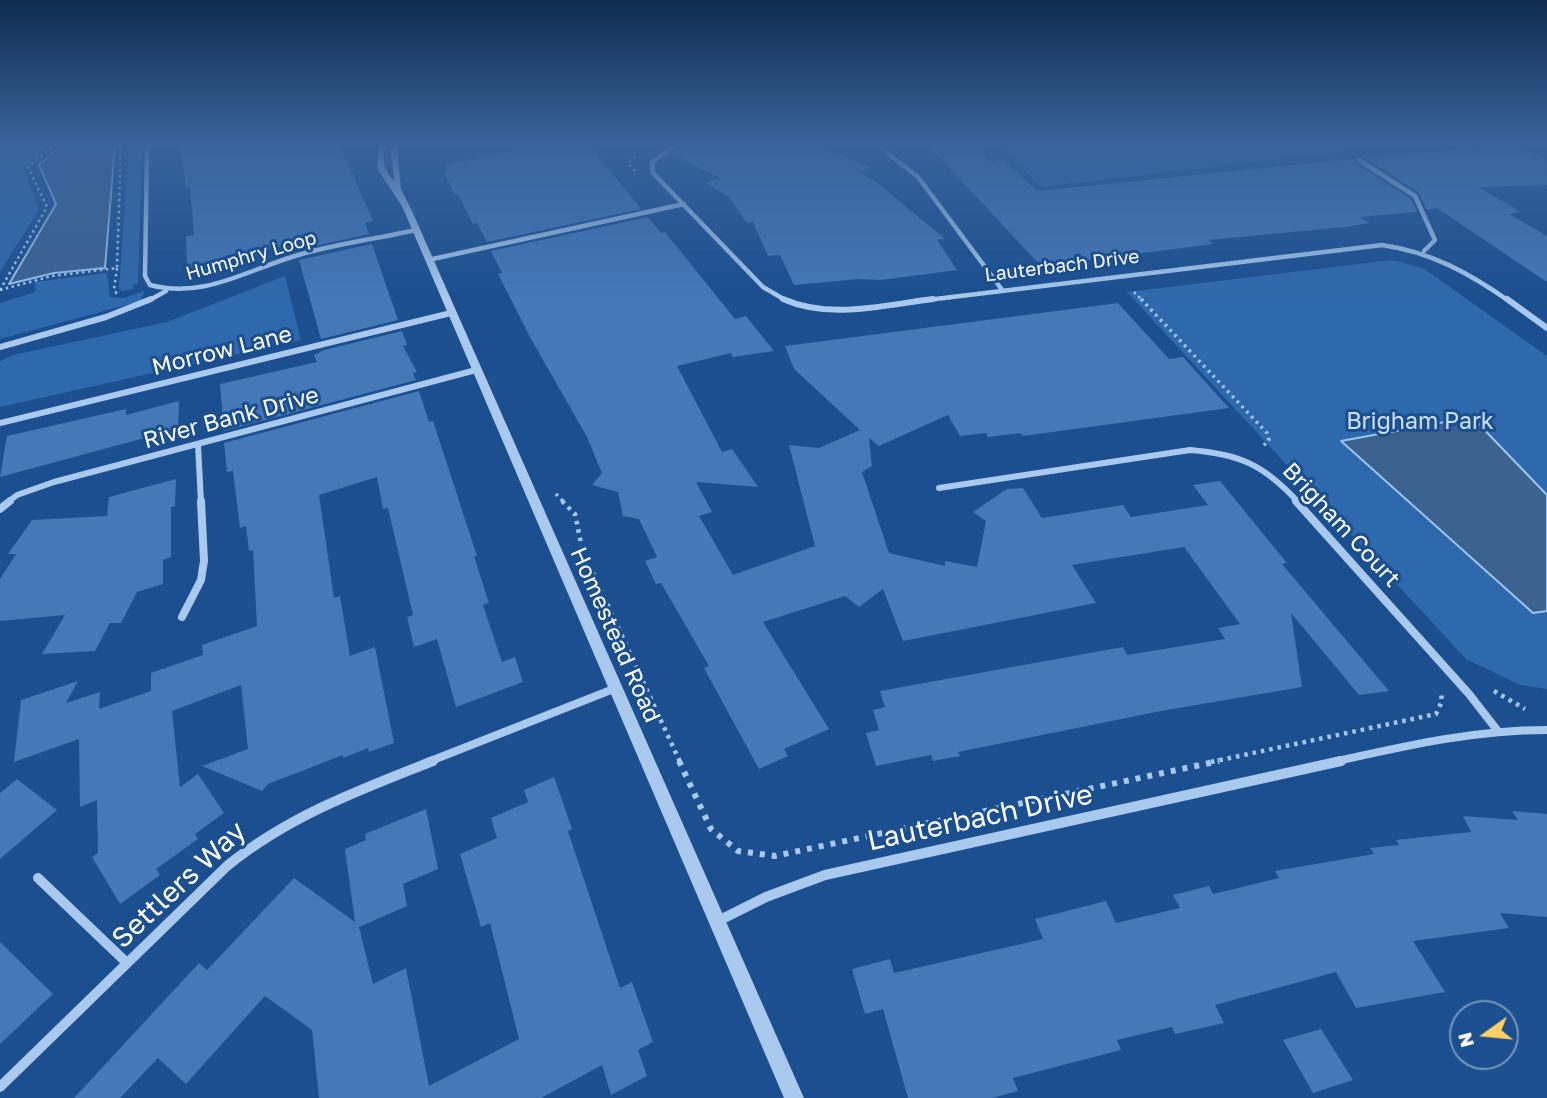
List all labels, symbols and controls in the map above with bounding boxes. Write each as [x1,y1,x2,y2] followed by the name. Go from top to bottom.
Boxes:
[183,226,319,286] street label: Humphry Loop
[983,245,1141,287] street label: Lauterbach Drive
[149,320,295,382] street label: Morrow Lane
[140,381,322,455] street label: River Bank Drive
[1346,408,1494,436] park label: Brigham Park
[1276,457,1406,593] street label: Brigham Court
[564,543,666,727] street label: Homestead Road
[864,778,1096,858] street label: Lauterbach Drive
[105,815,253,955] street label: Settlers Way
[1449,1000,1519,1070] north arrow
[1452,1030,1478,1050] text: N

